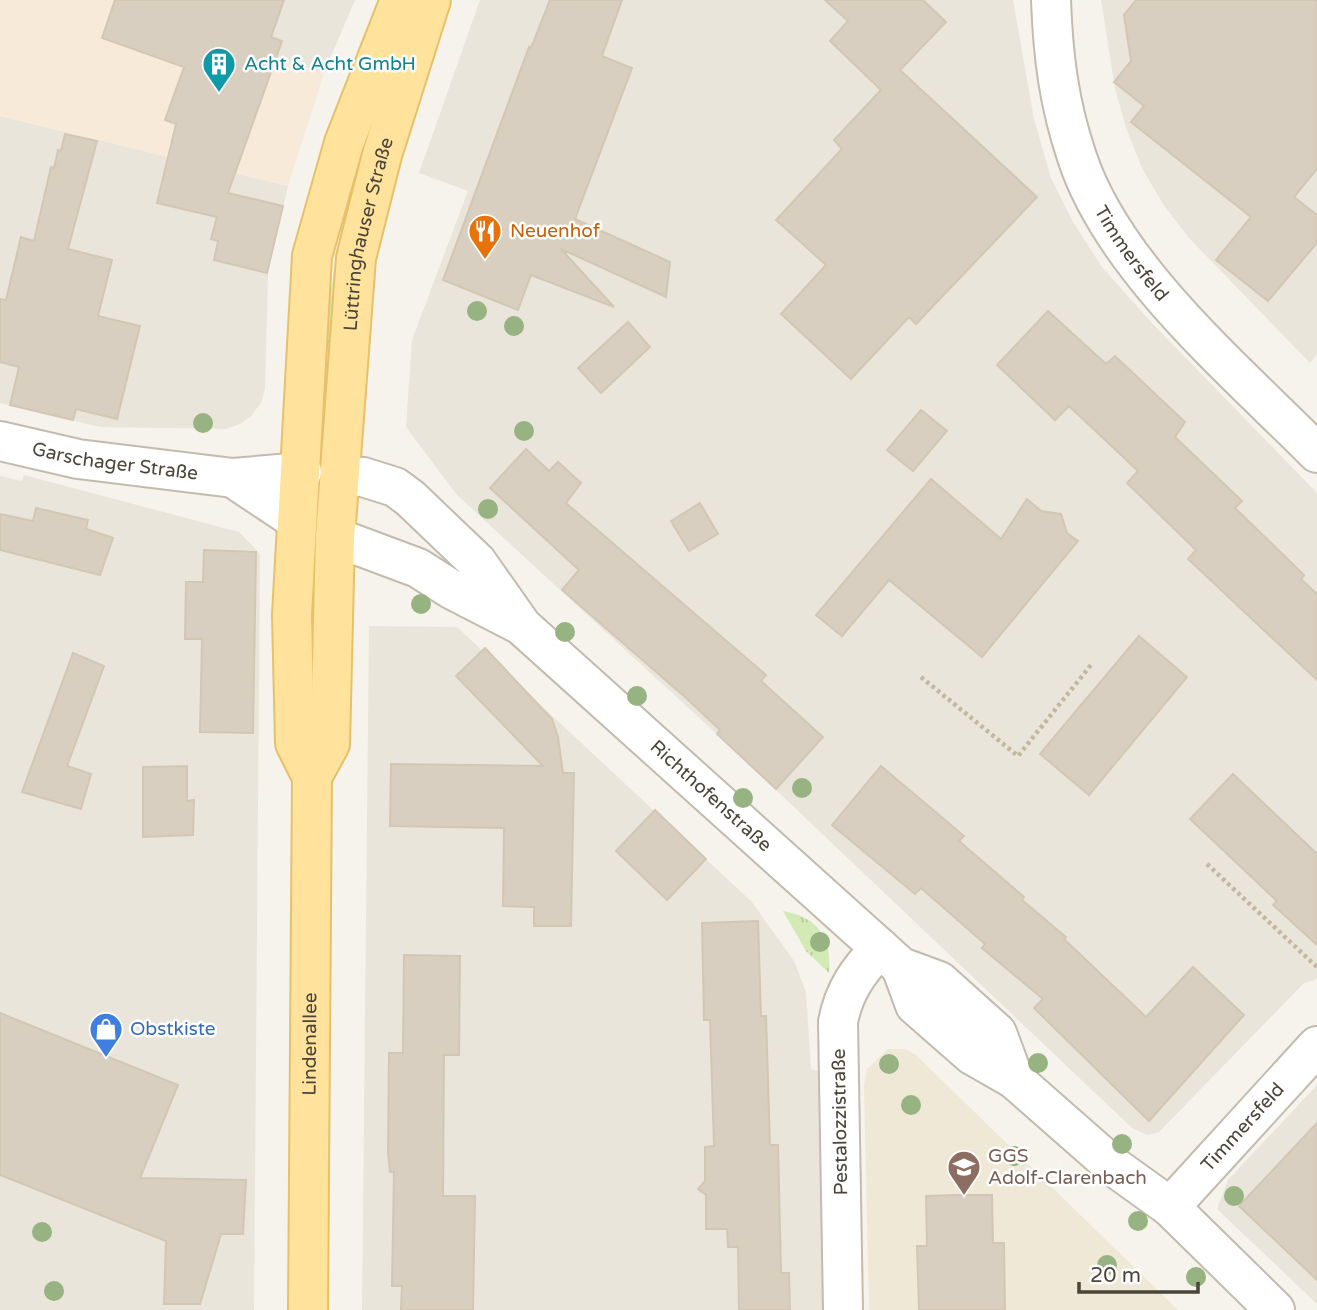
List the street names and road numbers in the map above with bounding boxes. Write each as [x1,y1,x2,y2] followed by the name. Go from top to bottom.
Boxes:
[340,134,398,332] street label: Lüttringhauser Straße
[1090,202,1173,306] street label: Timmersfeld
[30,438,199,485] street label: Garschager Straße
[646,736,776,856] street label: Richthofenstraße
[299,992,321,1096] street label: Lindenallee
[828,1048,852,1196] street label: Pestalozzistraße
[1197,1078,1289,1176] street label: Timmersfeld

